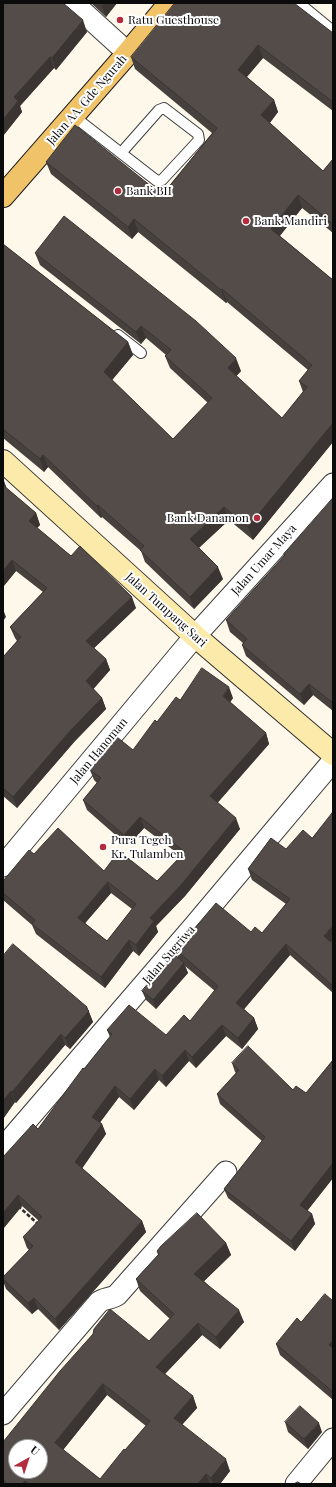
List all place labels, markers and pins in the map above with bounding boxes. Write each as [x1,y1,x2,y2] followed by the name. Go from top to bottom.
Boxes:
[128,13,219,27] place label: Ratu Guesthouse
[115,15,125,25] marker: Ratu Guesthouse
[126,184,172,198] place label: Bank BII
[113,186,123,196] marker: Bank BII
[254,214,327,228] place label: Bank Mandiri
[241,216,251,226] marker: Bank Mandiri
[167,511,249,525] place label: Bank Danamon
[252,513,262,523] marker: Bank Danamon
[111,833,183,861] place label: Pura Tegeh Kr. Tulamben
[98,842,108,852] marker: Pura Tegeh Kr. Tulamben

